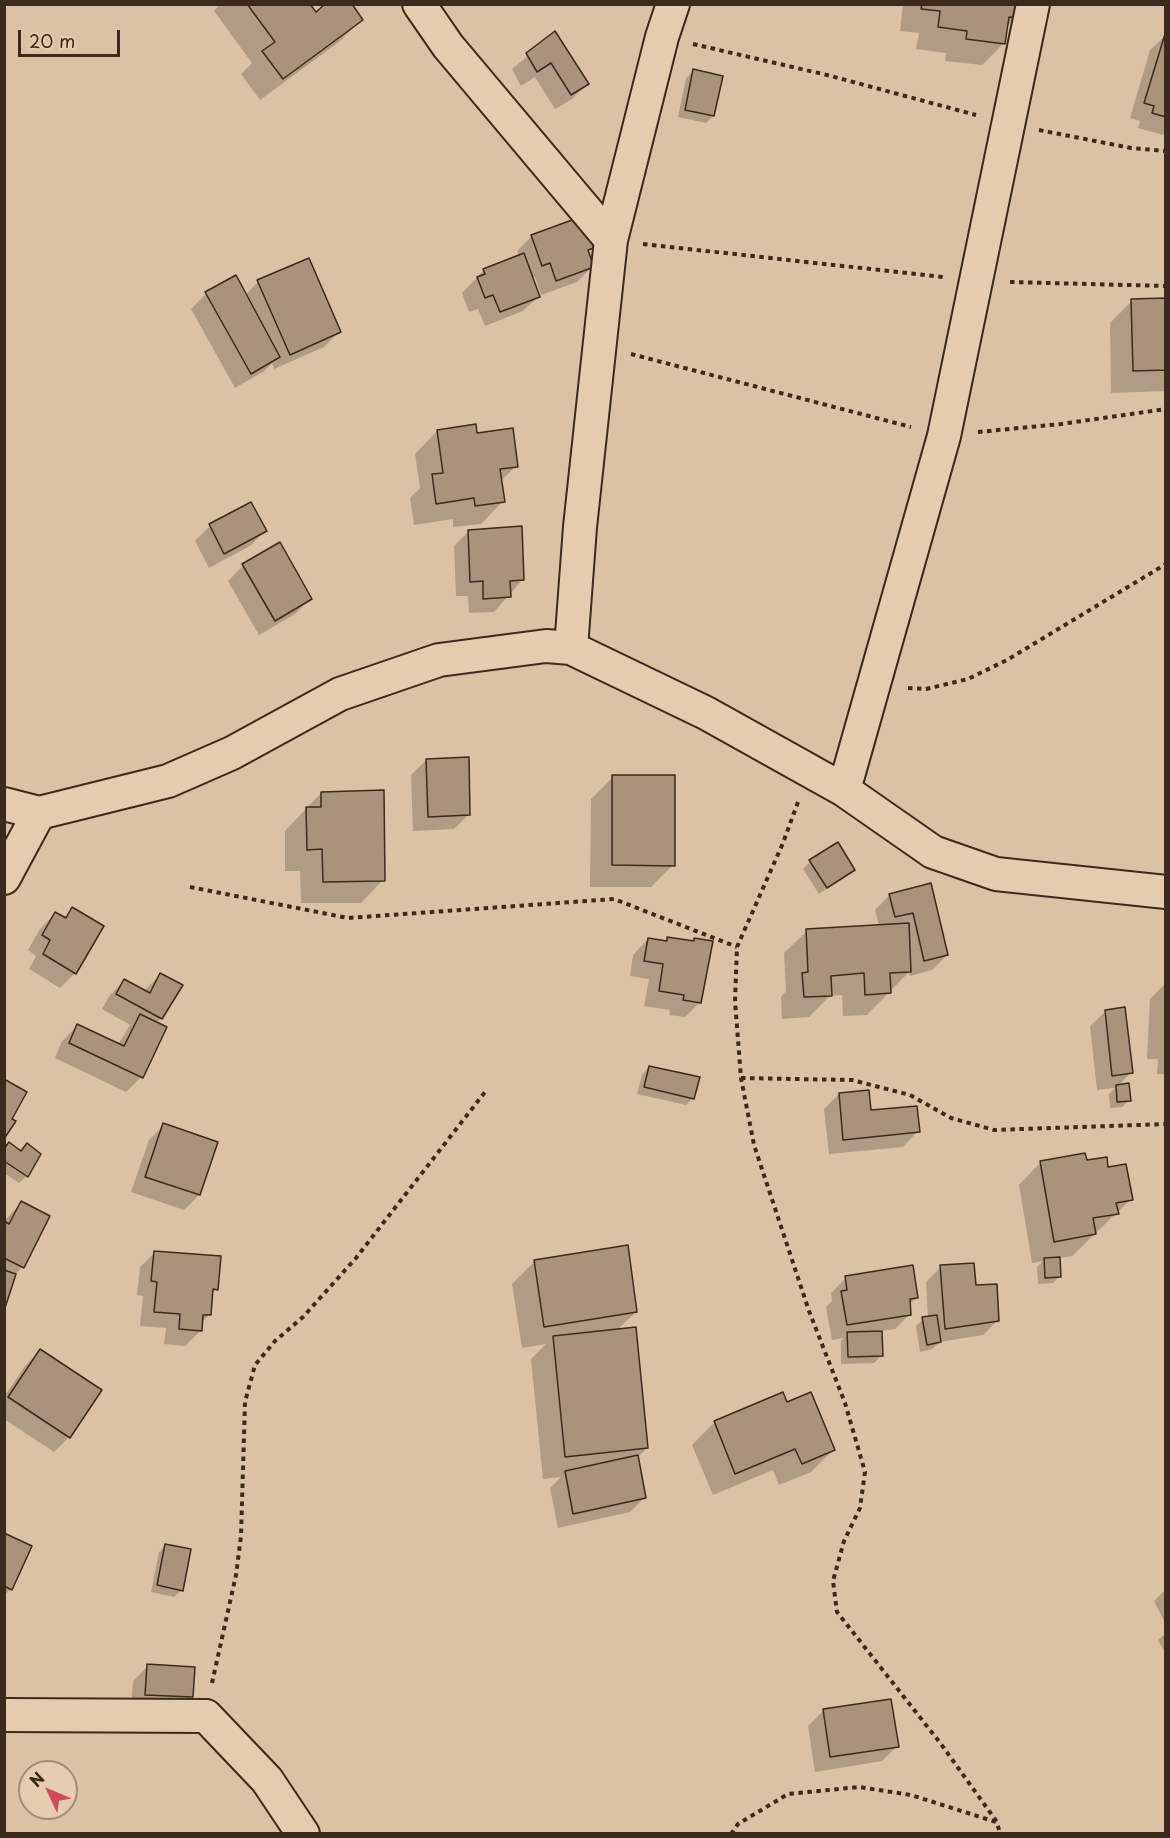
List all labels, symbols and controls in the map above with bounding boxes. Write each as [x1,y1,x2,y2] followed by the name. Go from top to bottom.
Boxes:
[21,18,123,56] scale bar
[29,27,75,54] text: 20 m
[18,1760,78,1820] north arrow
[23,1766,50,1792] text: N

